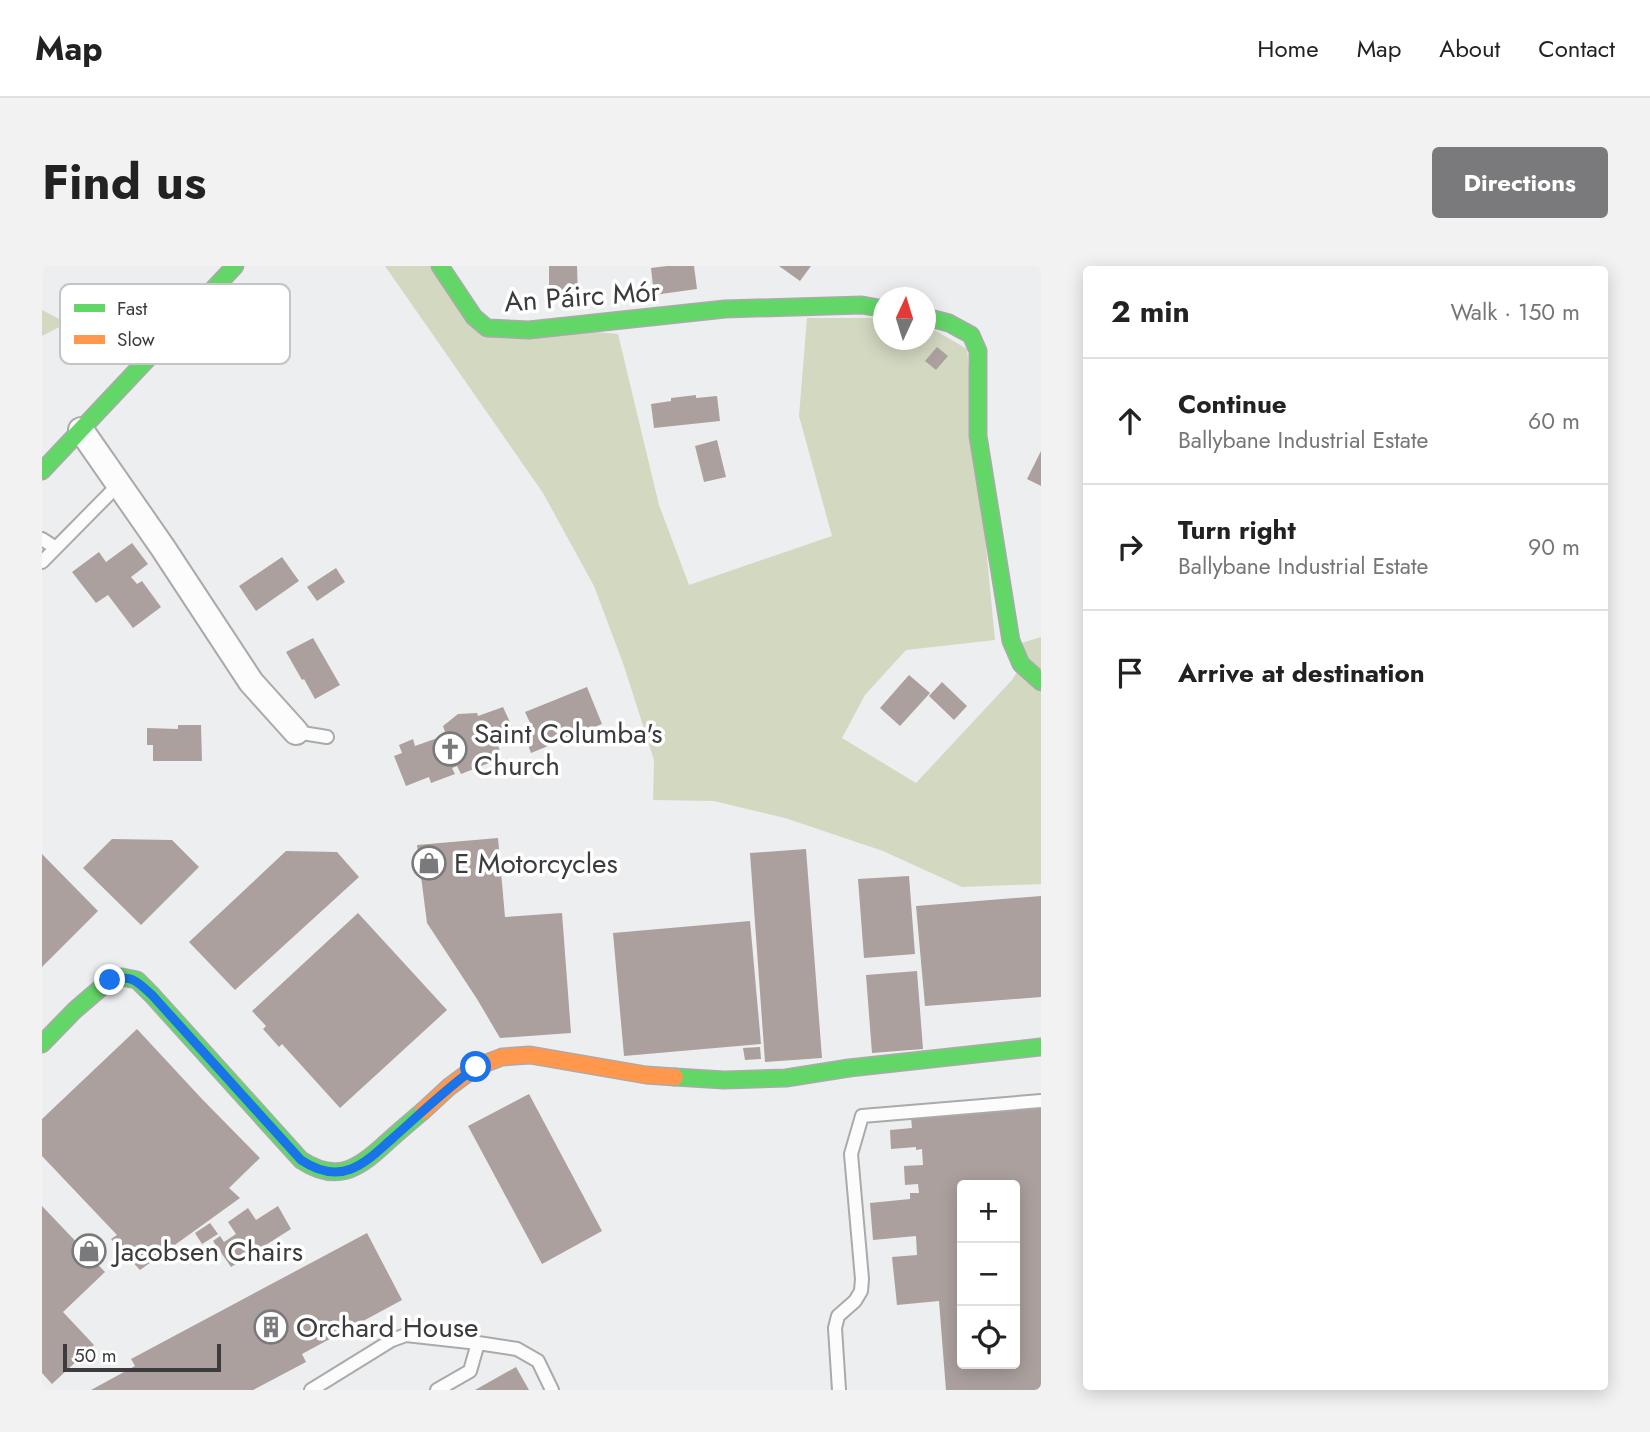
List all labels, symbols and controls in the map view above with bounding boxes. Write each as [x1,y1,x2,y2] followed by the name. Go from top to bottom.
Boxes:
[35,25,103,72] text: Map
[1257,31,1319,66] text: Home
[1357,31,1401,66] text: Map
[1439,31,1500,66] text: About
[1538,31,1615,66] text: Contact
[42,147,206,217] text: Find us
[1432,147,1608,218] button: Directions
[503,271,662,322] street label: An Páirc Mór
[60,284,290,364] legend
[873,287,936,350] north arrow
[1111,290,1190,333] text: 2 min
[117,295,148,322] text: Fast
[1450,295,1580,329] text: Walk · 150 m
[117,326,155,353] text: Slow
[1178,385,1287,423] text: Continue
[1111,402,1149,440] icon: ahead
[1528,404,1580,438] text: 60 m
[1178,423,1428,457] text: Ballybane Industrial Estate
[1178,511,1296,549] text: Turn right
[1111,528,1149,566] icon: right
[1528,530,1580,564] text: 90 m
[1178,549,1428,583] text: Ballybane Industrial Estate
[1111,654,1149,692] icon: arrive
[1178,654,1425,692] text: Arrive at destination
[474,713,662,786] place label: Saint Columba's Church
[431,730,469,768] church icon: Saint Columba's Church
[454,843,618,884] place label: E Motorcycles
[410,844,448,882] shop icon: E Motorcycles
[94,964,125,995] route end
[460,1051,491,1082] route start
[957,1180,1020,1369] map controls
[957,1180,1020,1243] button: +
[110,1231,303,1272] place label: Jacobsen Chairs
[70,1232,108,1270] shop icon: Jacobsen Chairs
[957,1243,1020,1306] button: −
[957,1306,1020,1369] button: locate
[296,1307,479,1348] place label: Orchard House
[252,1308,290,1346] building icon: Orchard House
[63,1341,220,1373] scale bar
[74,1342,117,1369] text: 50 m

